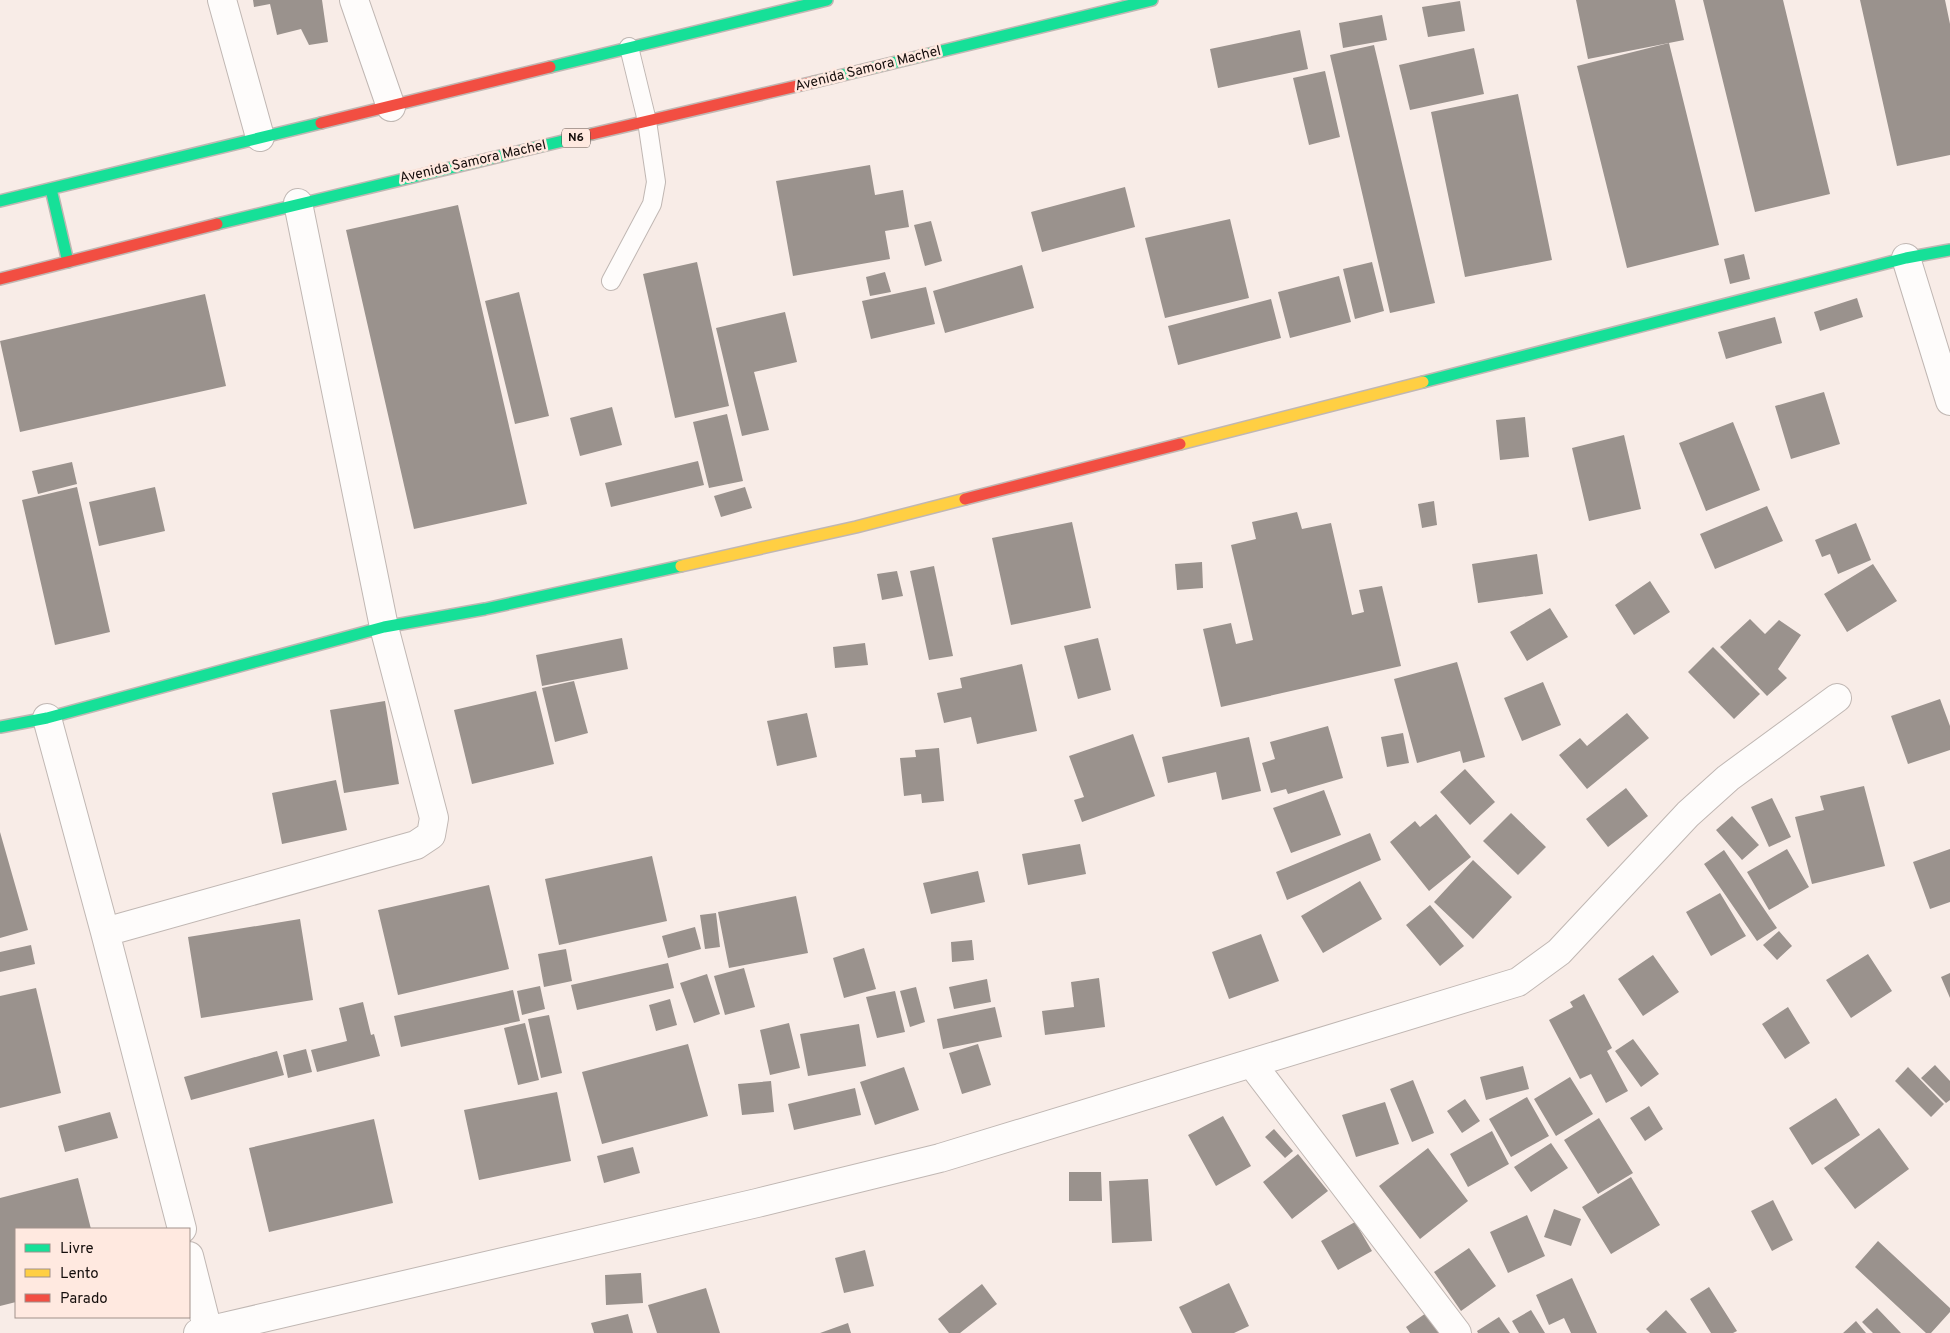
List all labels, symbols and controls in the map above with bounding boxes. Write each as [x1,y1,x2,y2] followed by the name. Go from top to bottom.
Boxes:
[793,43,943,95] street label: Avenida Samora Machel
[562,128,590,148] road number: N6
[398,137,548,187] street label: Avenida Samora Machel
[15,1228,190,1318] legend
[60,1240,94,1259] text: Livre
[60,1265,99,1284] text: Lento
[60,1290,108,1309] text: Parado

